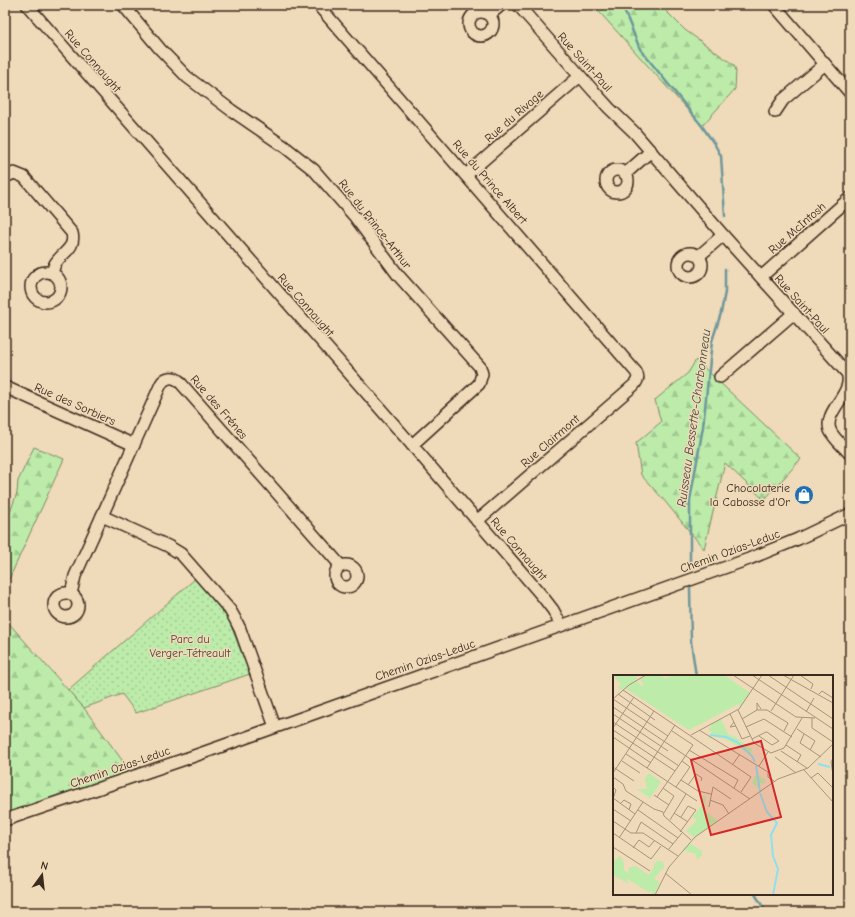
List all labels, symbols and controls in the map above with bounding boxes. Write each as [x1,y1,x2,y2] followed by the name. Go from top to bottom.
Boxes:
[62,27,125,96] street label: Rue Connaught
[555,29,615,95] street label: Rue Saint-Paul
[482,87,546,145] street label: Rue du Rivage
[450,137,531,227] street label: Rue du Prince Albert
[336,176,414,272] street label: Rue du Prince-Arthur
[766,199,828,257] street label: Rue McIntosh
[275,271,338,340] street label: Rue Connaught
[772,271,832,337] street label: Rue Saint-Paul
[674,328,713,508] water label: Ruisseau Bessette-Charbonneau
[188,372,250,442] street label: Rue des Frénes
[32,380,118,428] street label: Rue des Sorbiers
[518,411,583,470] street label: Rue Clairmont
[710,481,790,509] place label: Chocolaterie la Cabosse d'Or
[793,484,815,506] shop icon: Chocolaterie la Cabosse d'Or
[488,515,551,584] street label: Rue Connaught
[678,526,782,576] street label: Chemin Ozias-Leduc
[150,632,231,660] park label: Parc du Verger-Tétreault
[373,636,477,684] street label: Chemin Ozias-Leduc
[613,675,833,895] inset map
[68,743,172,791] street label: Chemin Ozias-Leduc
[22,855,62,895] north arrow
[39,859,50,873] text: N

